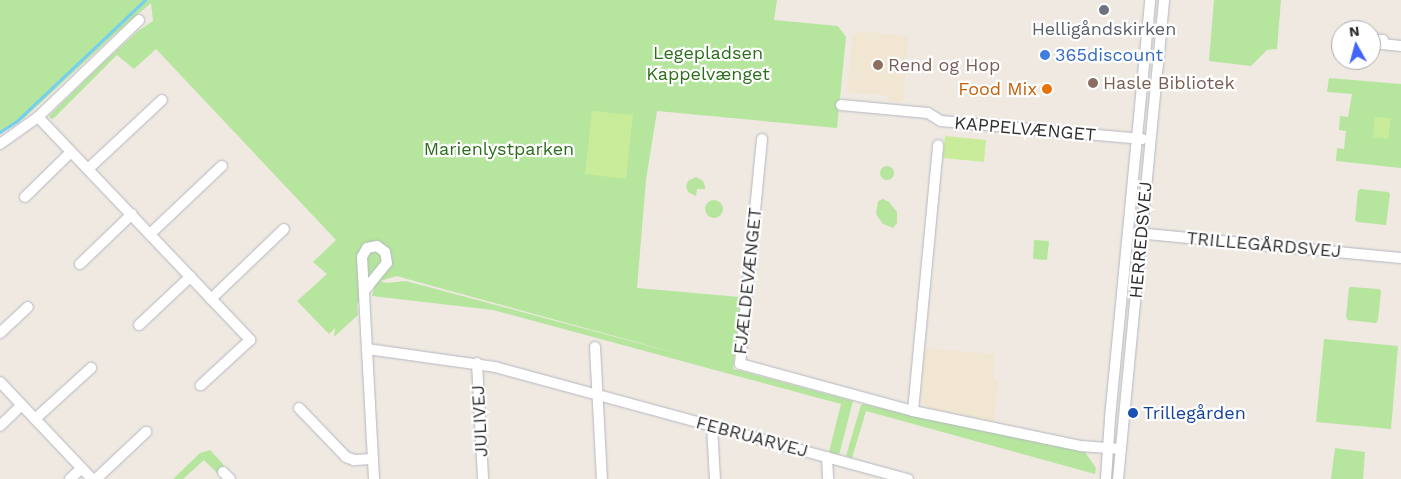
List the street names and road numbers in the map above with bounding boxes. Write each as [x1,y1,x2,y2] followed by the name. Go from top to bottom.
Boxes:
[953,112,1097,146] street label: KAPPELVÆNGET
[1125,180,1157,300] street label: HERREDSVEJ
[730,206,766,356] street label: FJÆLDEVÆNGET
[1186,227,1342,263] street label: TRILLEGÅRDSVEJ
[467,384,493,458] street label: JULIVEJ
[694,412,810,462] street label: FEBRUARVEJ

